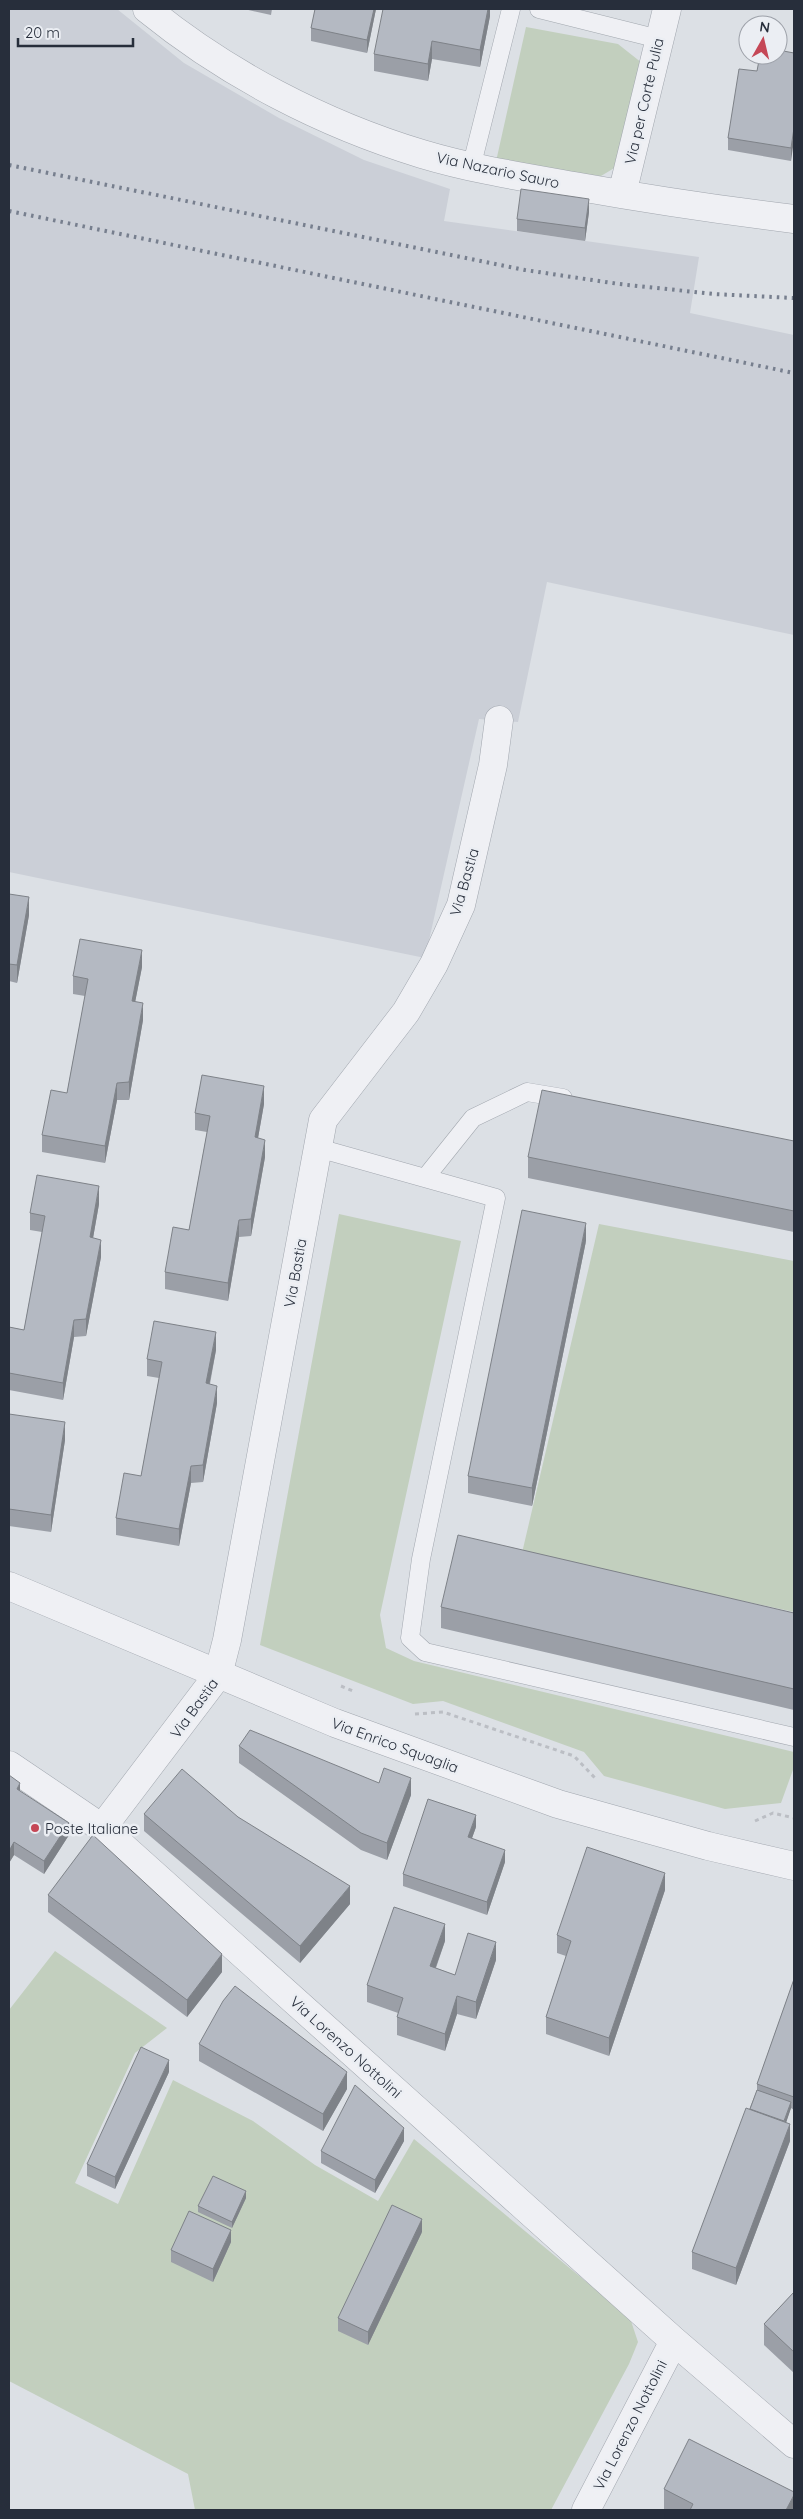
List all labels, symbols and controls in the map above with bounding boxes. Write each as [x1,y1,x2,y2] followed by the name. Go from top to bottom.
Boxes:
[18,15,132,47] scale bar
[738,15,788,65] north arrow
[758,17,771,37] text: N
[25,23,60,42] text: 20 m
[620,36,668,166] street label: Via per Corte Pulia
[435,148,561,192] street label: Via Nazario Sauro
[445,846,483,918] street label: Via Bastia
[280,1237,310,1309] street label: Via Bastia
[166,1674,222,1742] street label: Via Bastia
[329,1713,461,1777] street label: Via Enrico Squaglia
[45,1819,138,1838] place label: Poste Italiane
[29,1822,41,1834] marker: Poste Italiane
[286,1992,406,2102] street label: Via Lorenzo Nottolini
[589,2357,671,2493] street label: Via Lorenzo Nottolini

